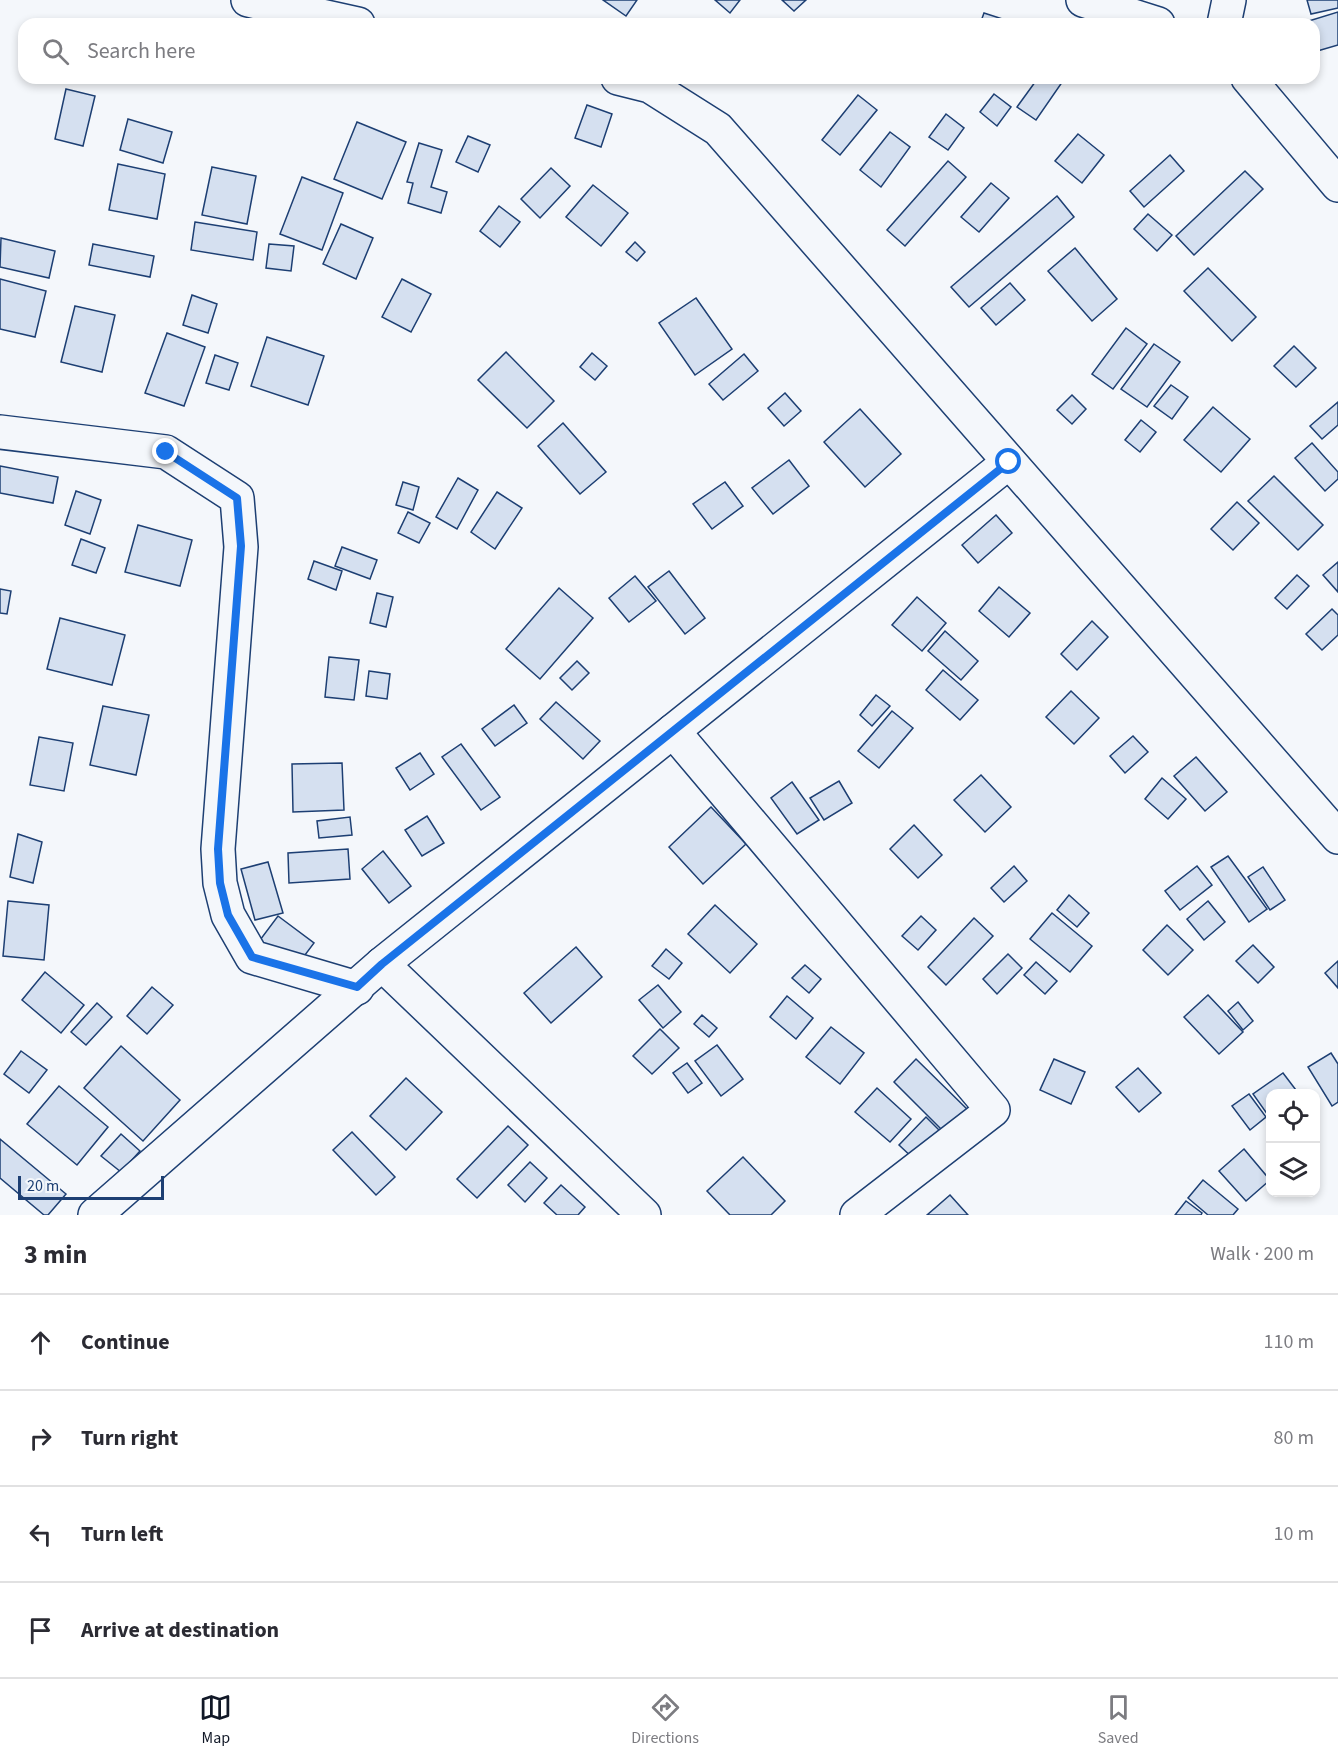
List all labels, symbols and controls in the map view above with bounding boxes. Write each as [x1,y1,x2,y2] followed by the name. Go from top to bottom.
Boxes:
[18,18,1320,84] search box
[39,35,72,68] icon: search
[87,35,195,67] text: Search here
[152,438,178,464] route end
[995,448,1021,474] route start
[1266,1089,1320,1197] map controls
[1266,1089,1320,1143] button: locate
[1266,1143,1320,1197] button: layers
[18,1173,164,1200] scale bar
[27,1175,59,1197] text: 20 m
[24,1236,87,1273] text: 3 min
[1210,1240,1314,1268] text: Walk · 200 m
[24,1326,57,1359] icon: ahead
[81,1326,170,1358] text: Continue
[1264,1328,1314,1356] text: 110 m
[24,1422,57,1455] icon: right
[81,1422,178,1454] text: Turn right
[1274,1424,1314,1452] text: 80 m
[24,1518,57,1551] icon: left
[81,1518,163,1550] text: Turn left
[1274,1520,1314,1548] text: 10 m
[24,1614,57,1647] icon: arrive
[81,1614,279,1646] text: Arrive at destination
[199,1691,232,1749] tab: Map
[631,1691,699,1749] tab: Directions
[1098,1691,1139,1749] tab: Saved

